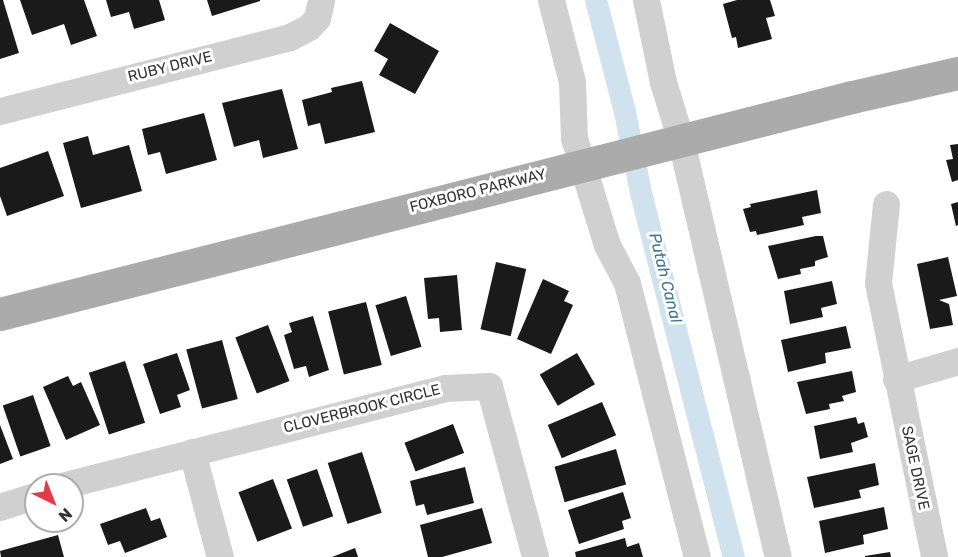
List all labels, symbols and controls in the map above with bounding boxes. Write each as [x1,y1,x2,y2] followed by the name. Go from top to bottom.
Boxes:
[126,48,214,86] street label: RUBY DRIVE
[408,165,548,217] street label: FOXBORO PARKWAY
[645,231,685,325] water label: Putah Canal
[282,381,442,437] street label: CLOVERBROOK CIRCLE
[897,424,933,512] street label: SAGE DRIVE
[24,473,84,533] north arrow
[55,504,76,526] text: N

